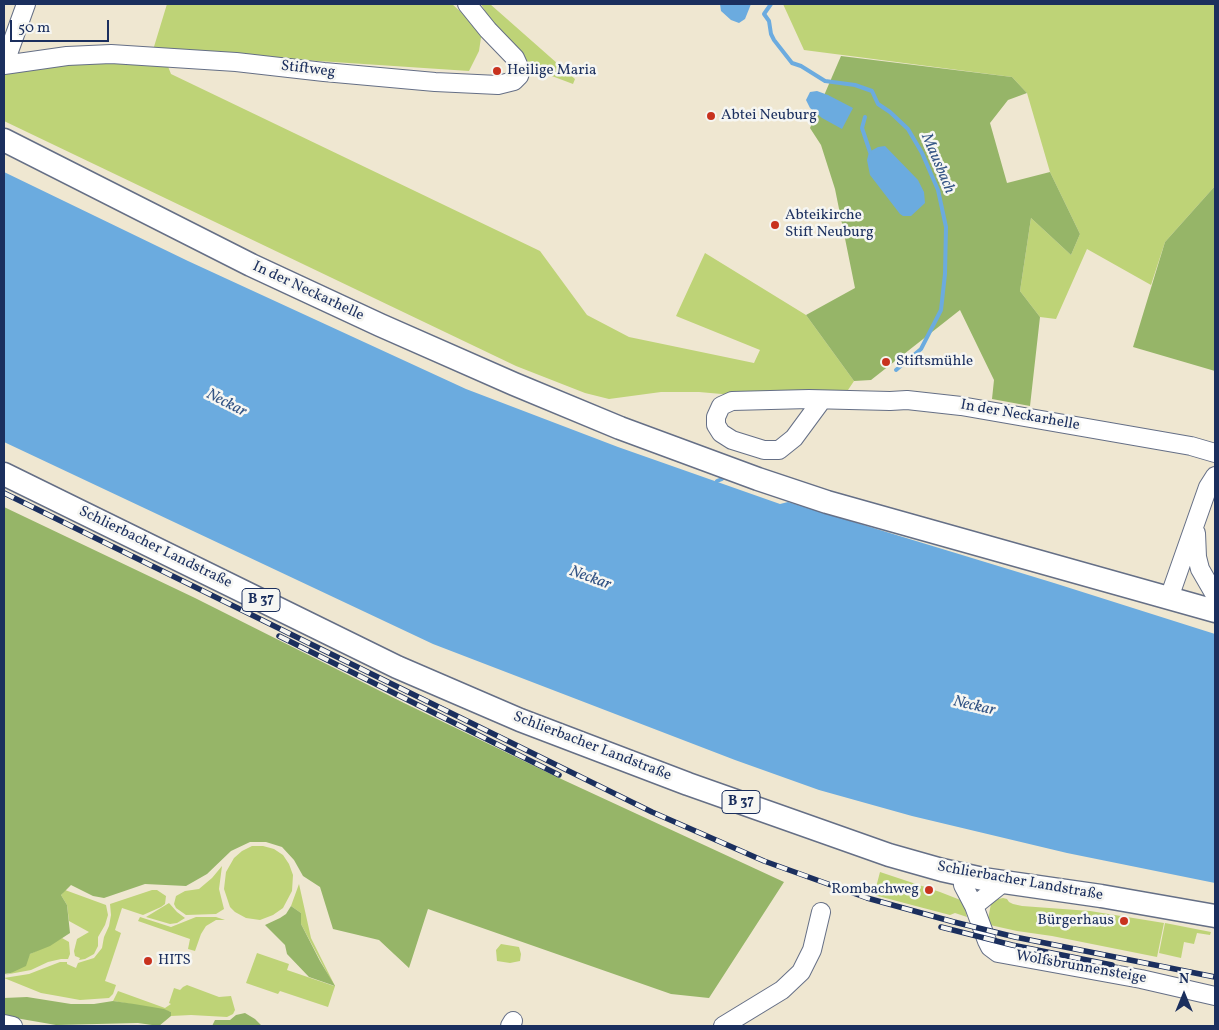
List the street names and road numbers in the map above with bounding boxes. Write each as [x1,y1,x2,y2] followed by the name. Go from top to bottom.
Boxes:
[280,58,336,82] street label: Stiftweg
[249,258,367,326] street label: In der Neckarhelle
[959,397,1081,435] street label: In der Neckarhelle
[76,503,234,593] street label: Schlierbacher Landstraße
[242,588,280,612] road number: B 37
[510,708,674,786] street label: Schlierbacher Landstraße
[722,790,760,814] road number: B 37
[936,859,1104,905] street label: Schlierbacher Landstraße
[1014,948,1148,988] street label: Wolfsbrunnensteige

